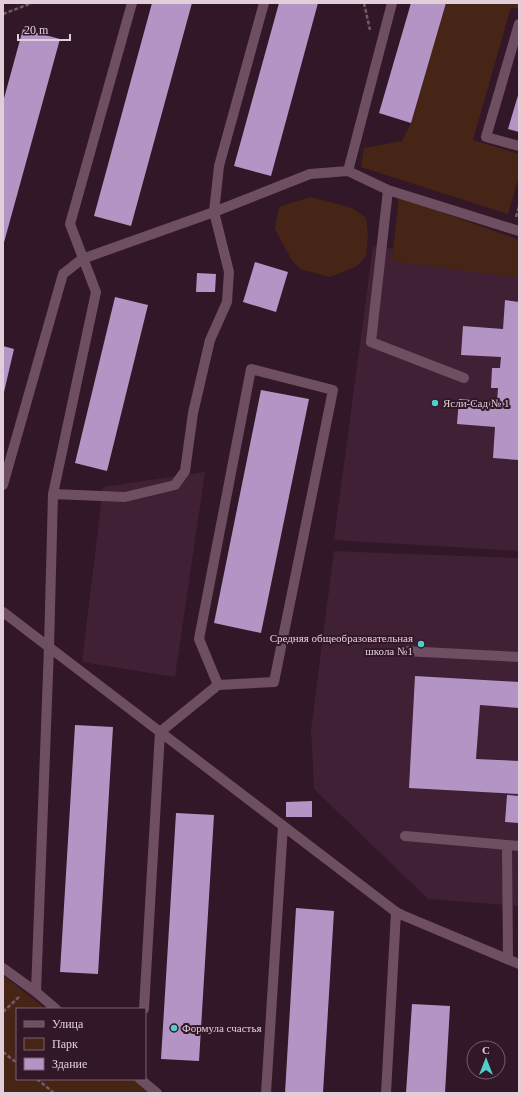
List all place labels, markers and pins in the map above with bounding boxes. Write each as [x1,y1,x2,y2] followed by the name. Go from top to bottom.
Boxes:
[443,397,510,409] place label: Ясли-Сад № 1
[430,398,440,408] marker: Ясли-Сад № 1
[270,632,413,657] place label: Средняя общеобразовательная школа №1
[416,639,426,649] marker: Средняя общеобразовательная школа №1
[182,1022,261,1034] place label: Формула счастья
[169,1023,179,1033] marker: Формула счастья

